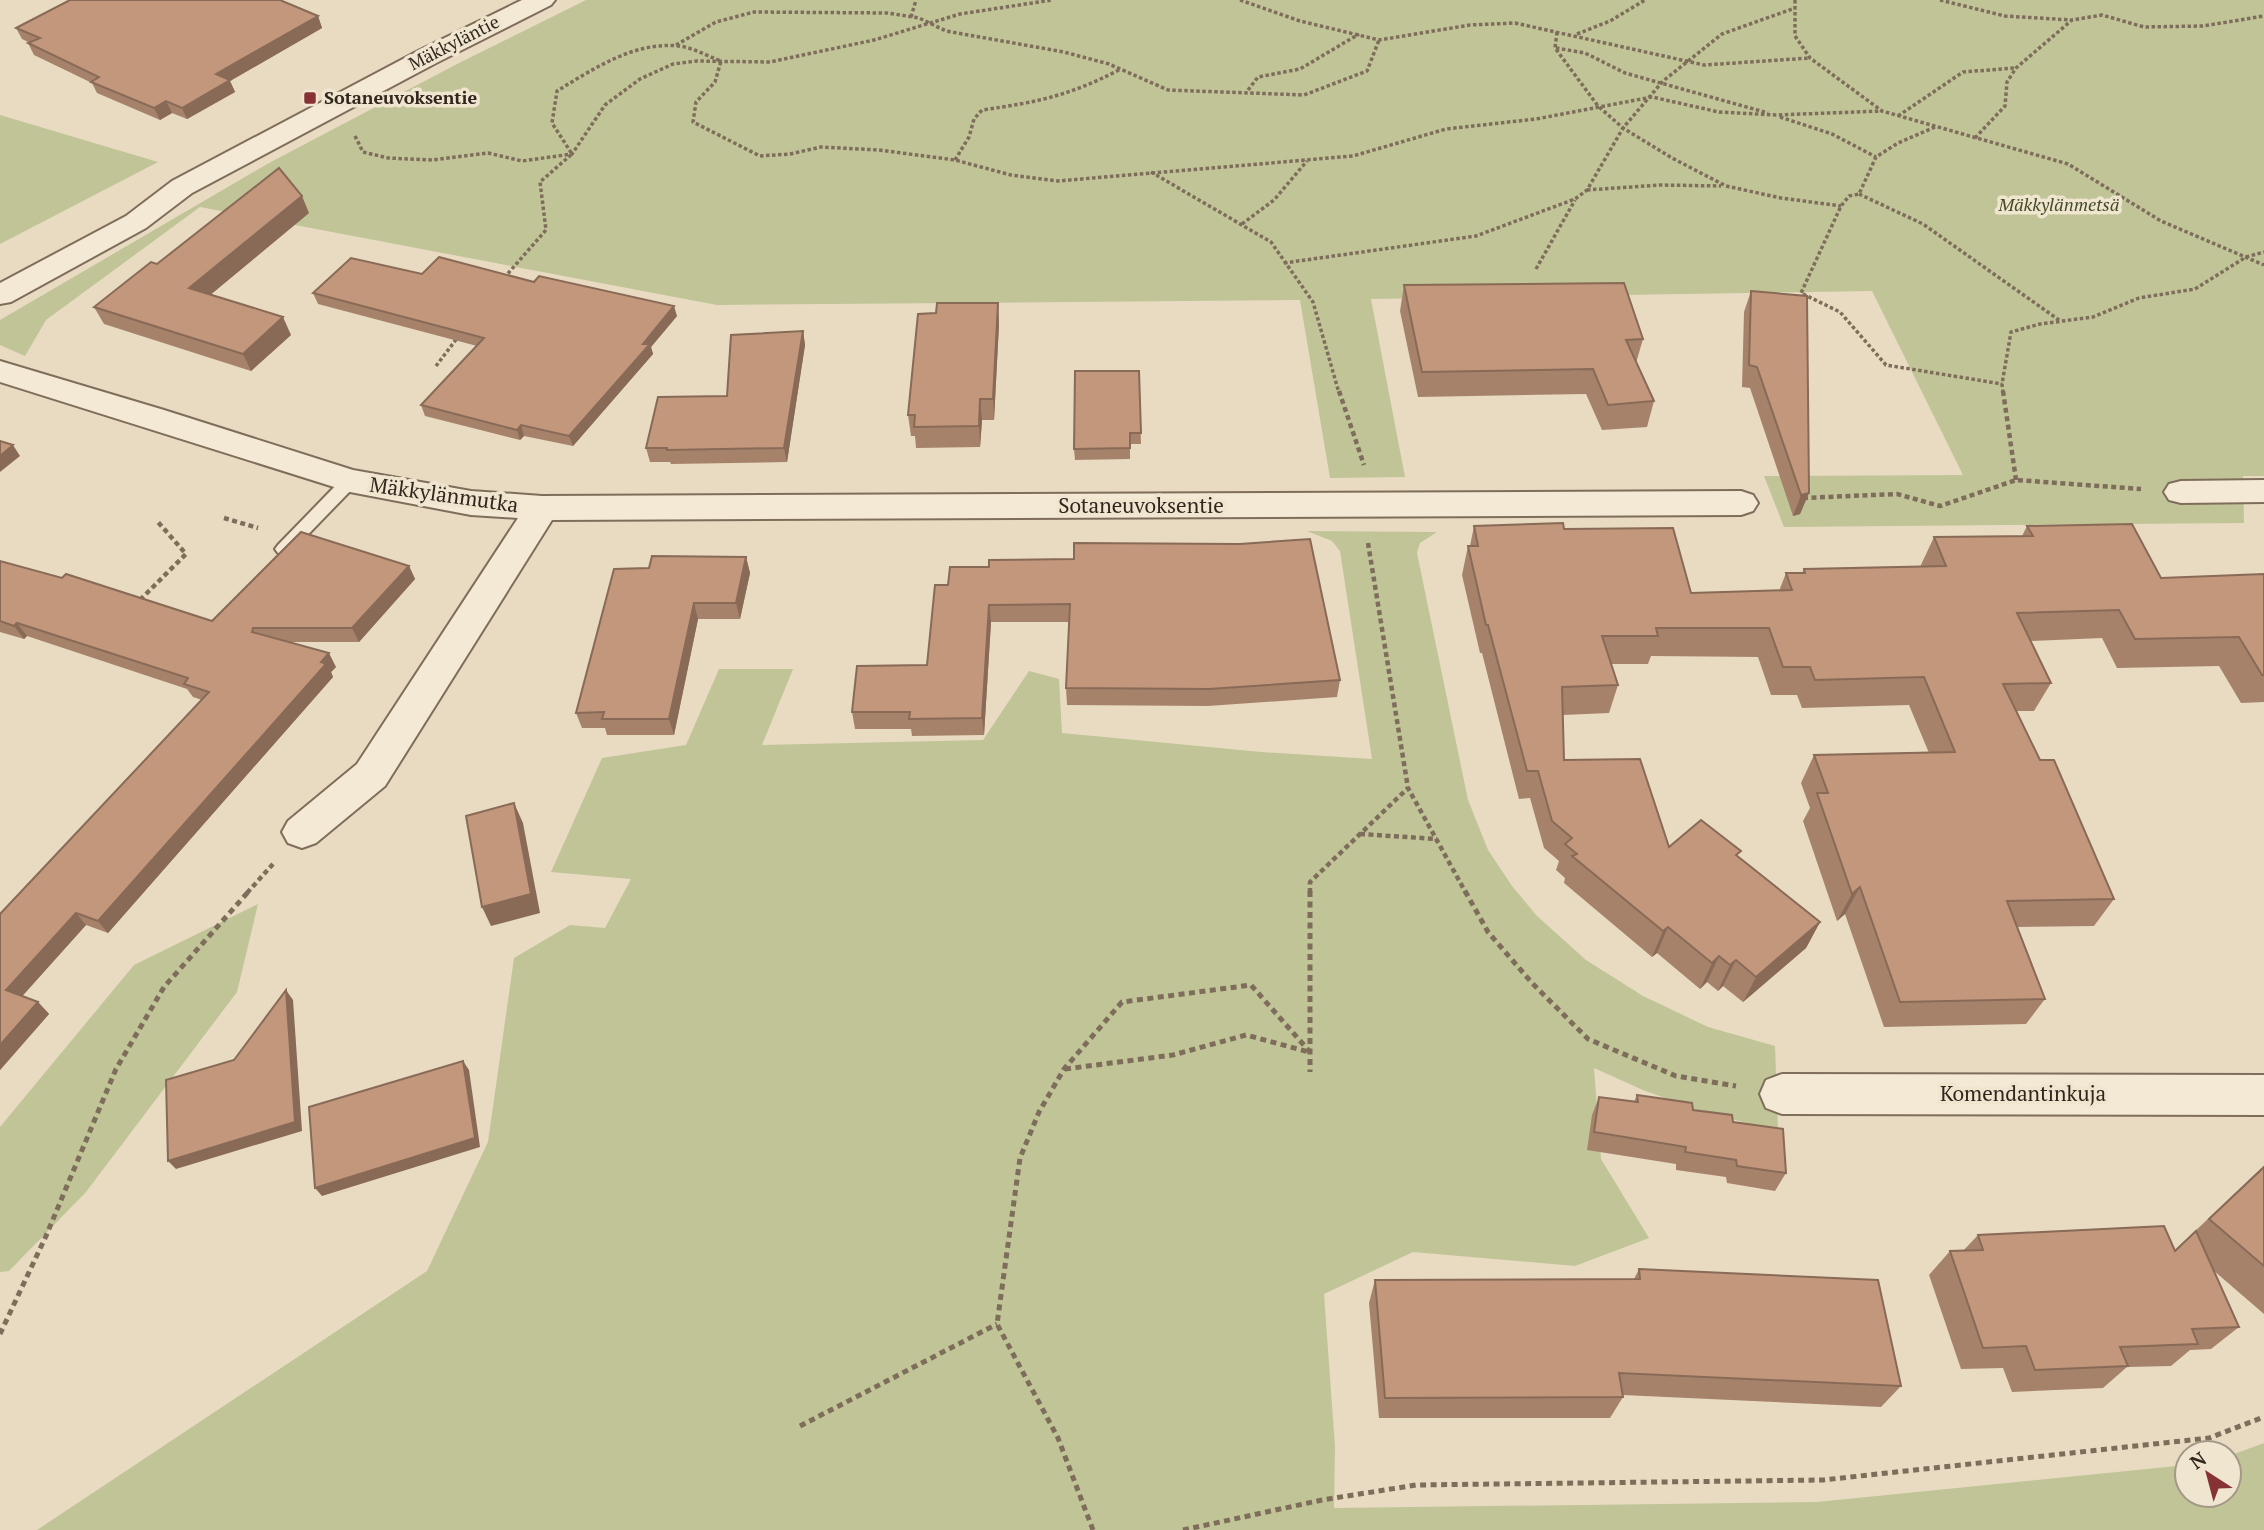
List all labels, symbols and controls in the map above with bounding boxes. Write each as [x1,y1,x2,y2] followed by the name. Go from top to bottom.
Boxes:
[404,9,503,75] street label: Mäkkyläntie
[324,85,477,109] place label: Sotaneuvoksentie
[302,90,318,106] marker: Sotaneuvoksentie
[1998,192,2120,216] park label: Mäkkylänmetsä
[368,470,521,518] street label: Mäkkylänmutka
[1058,491,1224,519] street label: Sotaneuvoksentie
[1940,1079,2106,1107] street label: Komendantinkuja
[2173,1439,2243,1509] north arrow
[2185,1445,2211,1474] text: N

